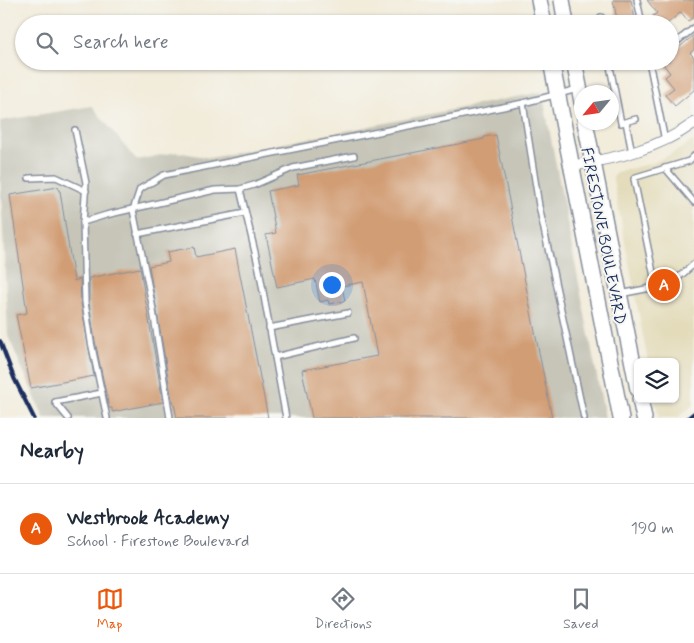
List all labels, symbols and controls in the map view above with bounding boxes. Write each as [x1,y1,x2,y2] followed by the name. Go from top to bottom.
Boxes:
[15,15,679,70] search box
[33,29,61,57] icon: search
[73,30,169,55] text: Search here
[574,85,619,130] north arrow
[576,146,630,326] street label: FIRESTONE BOULEVARD
[648,266,680,304] pin: A
[319,272,345,298] your location
[634,358,679,403] map controls
[634,358,679,403] button: layers
[20,437,84,465] text: Nearby
[67,506,230,531] text: Westbrook Academy
[31,518,41,539] text: A
[631,518,674,539] text: 190 m
[67,531,249,552] text: School · Firestone Boulevard
[96,585,124,633] tab: Map
[315,585,372,633] tab: Directions
[563,585,598,633] tab: Saved

